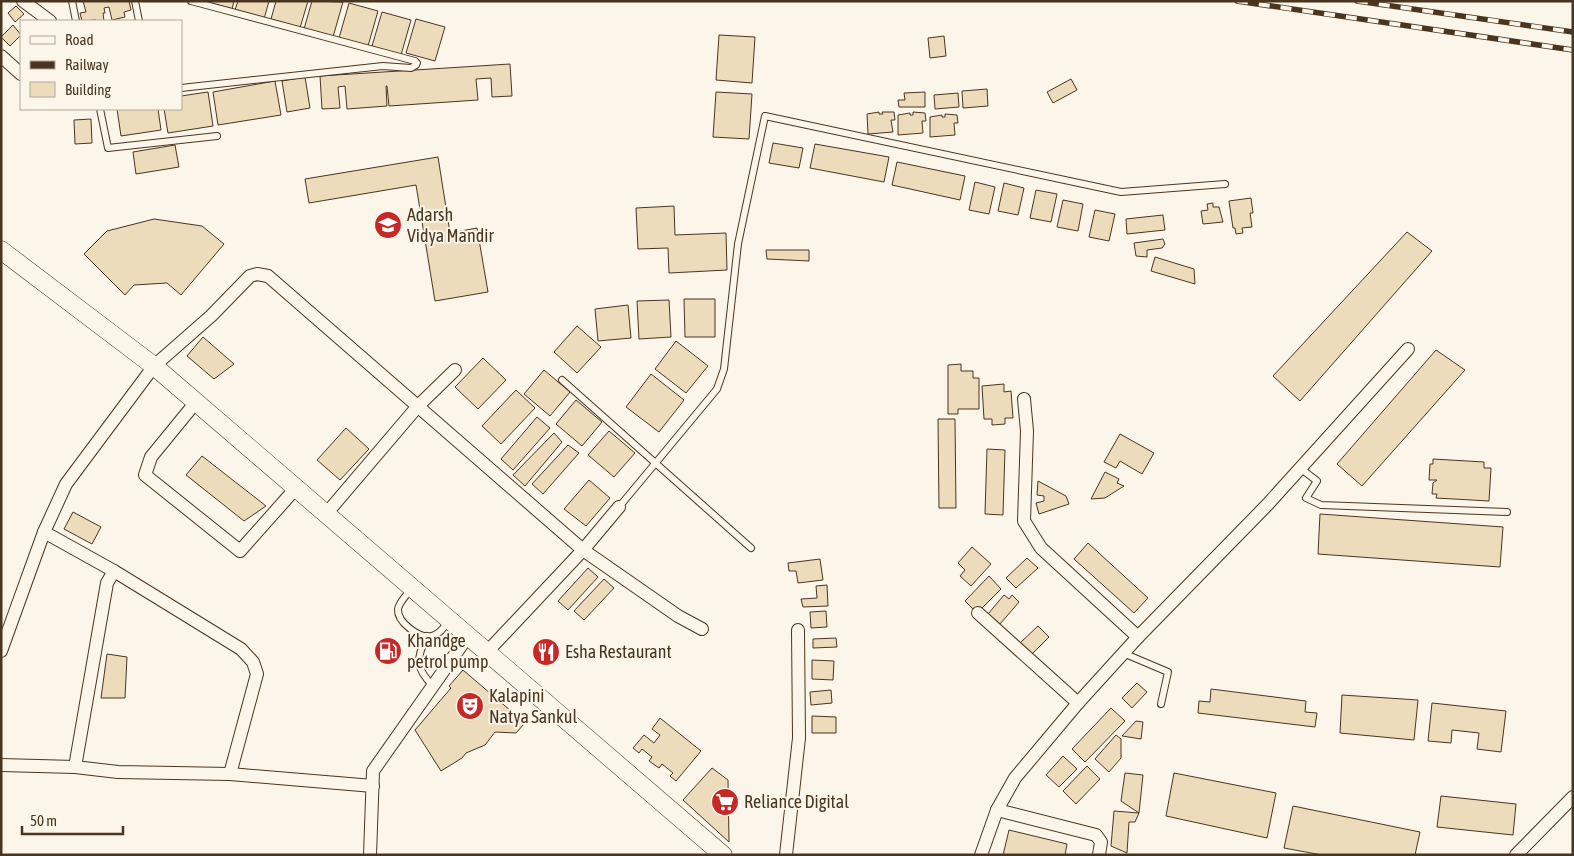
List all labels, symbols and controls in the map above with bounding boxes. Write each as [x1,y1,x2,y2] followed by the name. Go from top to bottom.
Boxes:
[20,20,182,110] legend
[65,31,94,48] text: Road
[65,56,109,73] text: Railway
[65,81,111,98] text: Building
[407,204,494,246] place label: Adarsh Vidya Mandir
[373,210,403,240] school or university icon: Adarsh Vidya Mandir
[407,630,489,672] place label: Khandge petrol pump
[373,636,403,666] fuel station icon: Khandge petrol pump
[531,637,561,667] restaurant icon: Esha Restaurant
[565,641,672,662] place label: Esha Restaurant
[489,685,578,727] place label: Kalapini Natya Sankul
[455,691,485,721] theatre icon: Kalapini Natya Sankul
[710,787,740,817] supermarket icon: Reliance Digital
[744,791,849,812] place label: Reliance Digital
[22,804,124,836] scale bar
[30,812,57,829] text: 50 m

